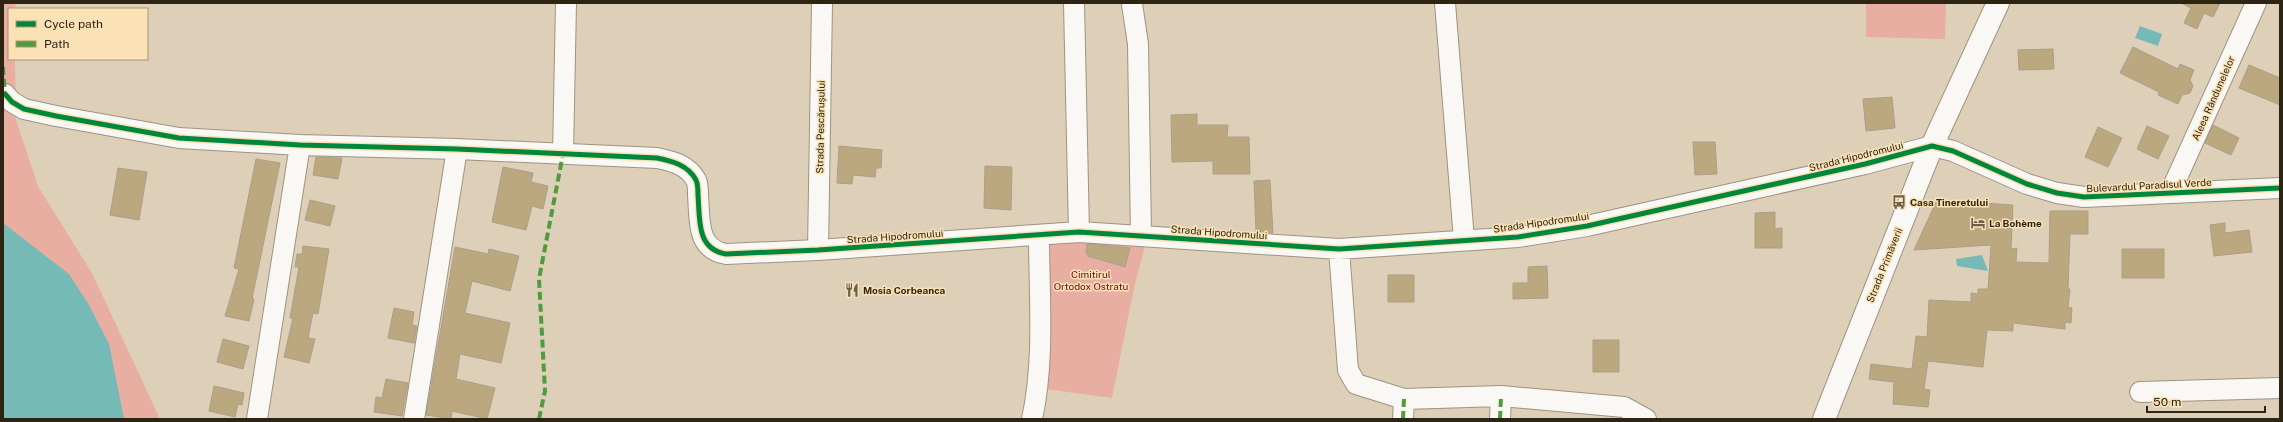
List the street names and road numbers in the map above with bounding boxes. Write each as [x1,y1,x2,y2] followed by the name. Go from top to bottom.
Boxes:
[2189,54,2237,142] street label: Aleea Rândunelelor
[813,80,827,174] street label: Strada Pescărușului
[1808,138,1904,174] street label: Strada Hipodromului
[2086,176,2212,194] street label: Bulevardul Paradisul Verde
[1492,209,1590,235] street label: Strada Hipodromului
[1170,223,1268,241] street label: Strada Hipodromului
[1863,226,1905,304] street label: Strada Primăverii
[846,227,944,245] street label: Strada Hipodromului

